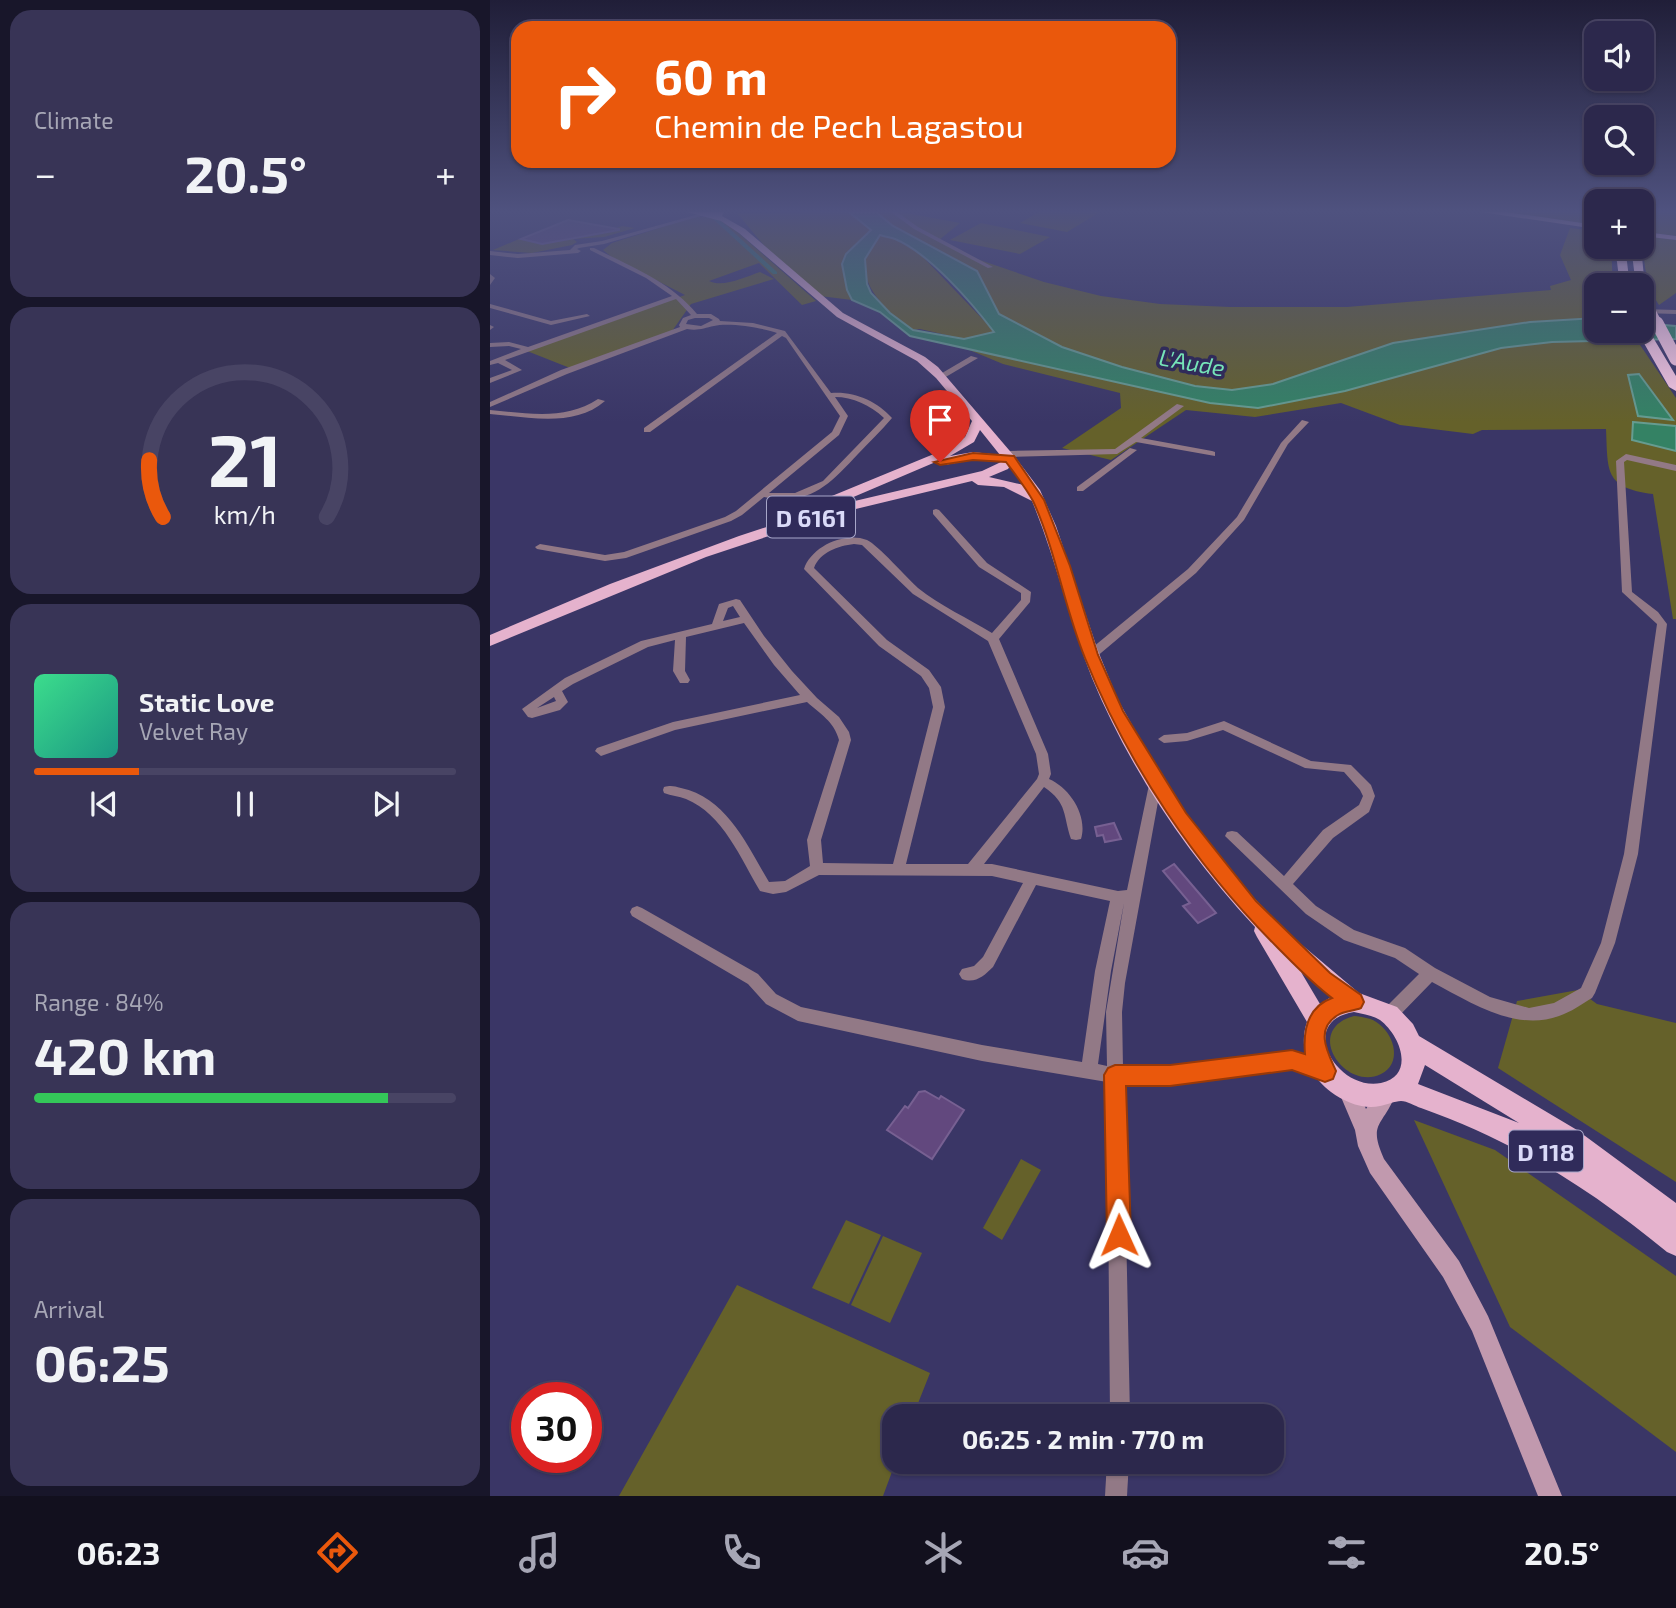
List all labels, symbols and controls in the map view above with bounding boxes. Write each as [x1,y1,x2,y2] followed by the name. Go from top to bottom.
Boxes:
[1584,21,1654,343] map controls
[1584,21,1654,91] button: sound
[654,46,768,105] text: 60 m
[539,49,630,140] icon: right
[1584,105,1654,175] button: search
[34,106,114,134] text: Climate
[654,106,1024,144] text: Chemin de Pech Lagastou
[184,141,307,203] text: 20.5°
[34,150,56,196] text: −
[435,150,456,196] text: +
[1584,189,1654,259] button: +
[1584,273,1654,343] button: −
[1157,342,1227,382] water label: L'Aude
[910,390,970,462] pin
[921,401,959,439] icon: arrive
[208,414,282,502] text: 21
[767,496,855,538] road number: D 6161
[214,499,276,529] text: km/h
[139,686,275,717] text: Static Love
[139,717,248,745] text: Velvet Ray
[85,785,123,823] icon: previous
[226,785,264,823] icon: pause
[367,785,405,823] icon: next
[34,988,164,1016] text: Range · 84%
[34,1023,216,1085] text: 420 km
[1509,1130,1583,1171] road number: D 118
[1082,1198,1156,1272] position arrow
[34,1295,104,1323] text: Arrival
[34,1330,170,1392] text: 06:25
[511,1382,602,1473] speed limit sign: 30
[962,1423,1204,1454] text: 06:25 · 2 min · 770 m
[313,1528,362,1577] icon: directions
[515,1528,564,1577] icon: music
[717,1528,766,1577] icon: phone
[919,1528,968,1577] icon: climate
[1121,1528,1170,1577] icon: car
[1322,1528,1371,1577] icon: filters
[76,1533,160,1571] text: 06:23
[1524,1533,1600,1571] text: 20.5°

